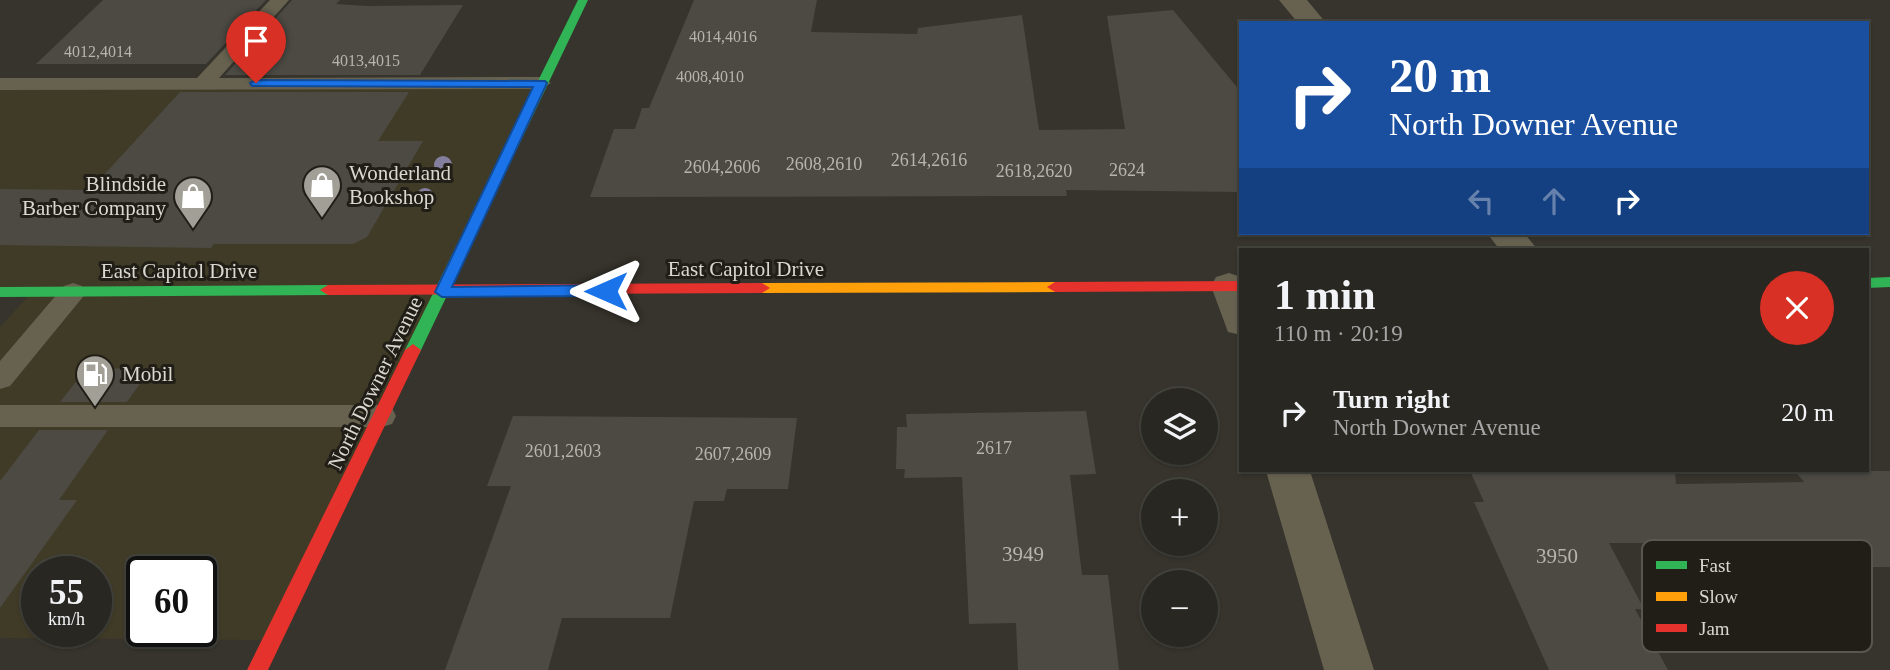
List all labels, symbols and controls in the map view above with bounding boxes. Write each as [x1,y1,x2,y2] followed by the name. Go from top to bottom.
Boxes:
[226,11,286,83] pin
[237,22,275,60] icon: arrive
[689,28,757,45] house number: 4014,4016
[64,43,132,60] house number: 4012,4014
[1389,48,1491,103] text: 20 m
[1274,49,1365,140] icon: right
[332,52,400,69] house number: 4013,4015
[676,68,744,85] house number: 4008,4010
[1389,106,1678,142] text: North Downer Avenue
[891,150,967,170] house number: 2614,2616
[786,154,862,174] house number: 2608,2610
[684,157,760,177] house number: 2604,2606
[1109,160,1145,180] house number: 2624
[349,161,452,209] place label: Wonderland Bookshop
[996,161,1072,181] house number: 2618,2620
[301,164,343,219] shop icon: Wonderland Bookshop
[22,172,167,220] place label: Blindside Barber Company
[172,175,214,230] shop icon: Blindside Barber Company
[1462,182,1500,220] icon: left
[1535,182,1573,220] icon: ahead
[1608,182,1646,220] icon: right
[569,254,643,328] position arrow
[668,257,824,281] street label: East Capitol Drive
[101,259,257,283] street label: East Capitol Drive
[1760,271,1834,345] button: close
[1274,272,1376,318] text: 1 min
[323,292,427,474] street label: North Downer Avenue
[1274,321,1403,346] text: 110 m · 20:19
[74,353,116,408] fuel station icon: Mobil
[122,362,174,386] place label: Mobil
[1333,385,1450,414] text: Turn right
[1141,388,1218,647] map controls
[1141,388,1218,465] button: layers
[1274,394,1312,432] icon: right
[1781,398,1834,427] text: 20 m
[1333,415,1541,440] text: North Downer Avenue
[976,438,1012,458] house number: 2617
[525,441,601,461] house number: 2601,2603
[695,444,771,464] house number: 2607,2609
[1141,479,1218,556] button: +
[1642,540,1872,652] legend
[1002,542,1044,566] house number: 3949
[1536,544,1578,568] house number: 3950
[1699,555,1731,576] text: Fast
[126,556,217,647] speed limit sign: 60
[1141,570,1218,647] button: −
[49,573,84,612] text: 55
[1699,586,1738,607] text: Slow
[48,609,85,629] text: km/h
[1699,618,1730,639] text: Jam

